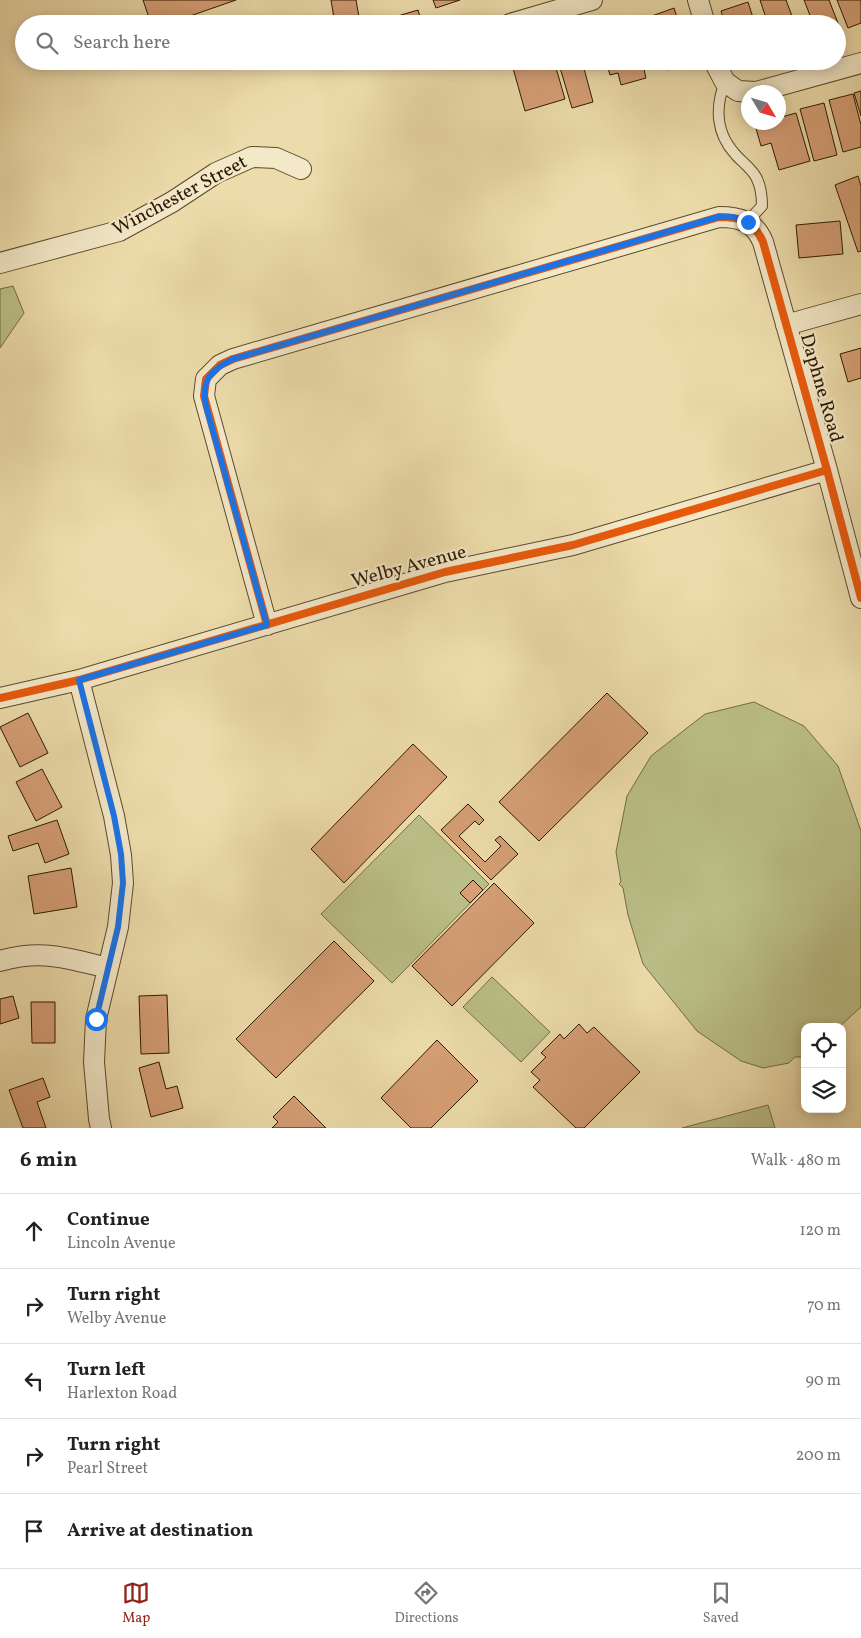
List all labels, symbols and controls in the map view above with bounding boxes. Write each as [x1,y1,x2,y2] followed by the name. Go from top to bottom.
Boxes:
[15,15,846,70] search box
[33,29,61,57] icon: search
[73,30,170,56] text: Search here
[741,85,786,130] north arrow
[108,149,252,242] street label: Winchester Street
[737,211,760,234] route end
[793,330,849,446] street label: Daphne Road
[349,539,469,595] street label: Welby Avenue
[85,1008,108,1031] route start
[801,1023,846,1113] map controls
[801,1023,846,1068] button: locate
[801,1068,846,1113] button: layers
[20,1146,77,1175] text: 6 min
[751,1150,841,1172] text: Walk · 480 m
[67,1207,150,1233] text: Continue
[20,1217,48,1245] icon: ahead
[799,1220,841,1242] text: 120 m
[67,1233,176,1255] text: Lincoln Avenue
[67,1282,160,1308] text: Turn right
[20,1292,48,1320] icon: right
[807,1295,841,1317] text: 70 m
[67,1308,166,1330] text: Welby Avenue
[67,1357,146,1383] text: Turn left
[20,1367,48,1395] icon: left
[805,1370,841,1392] text: 90 m
[67,1383,177,1405] text: Harlexton Road
[67,1432,160,1458] text: Turn right
[20,1442,48,1470] icon: right
[796,1445,841,1467] text: 200 m
[67,1458,148,1480] text: Pearl Street
[20,1517,48,1545] icon: arrive
[67,1518,253,1544] text: Arrive at destination
[122,1579,150,1628] tab: Map
[394,1579,459,1628] tab: Directions
[703,1579,739,1628] tab: Saved

